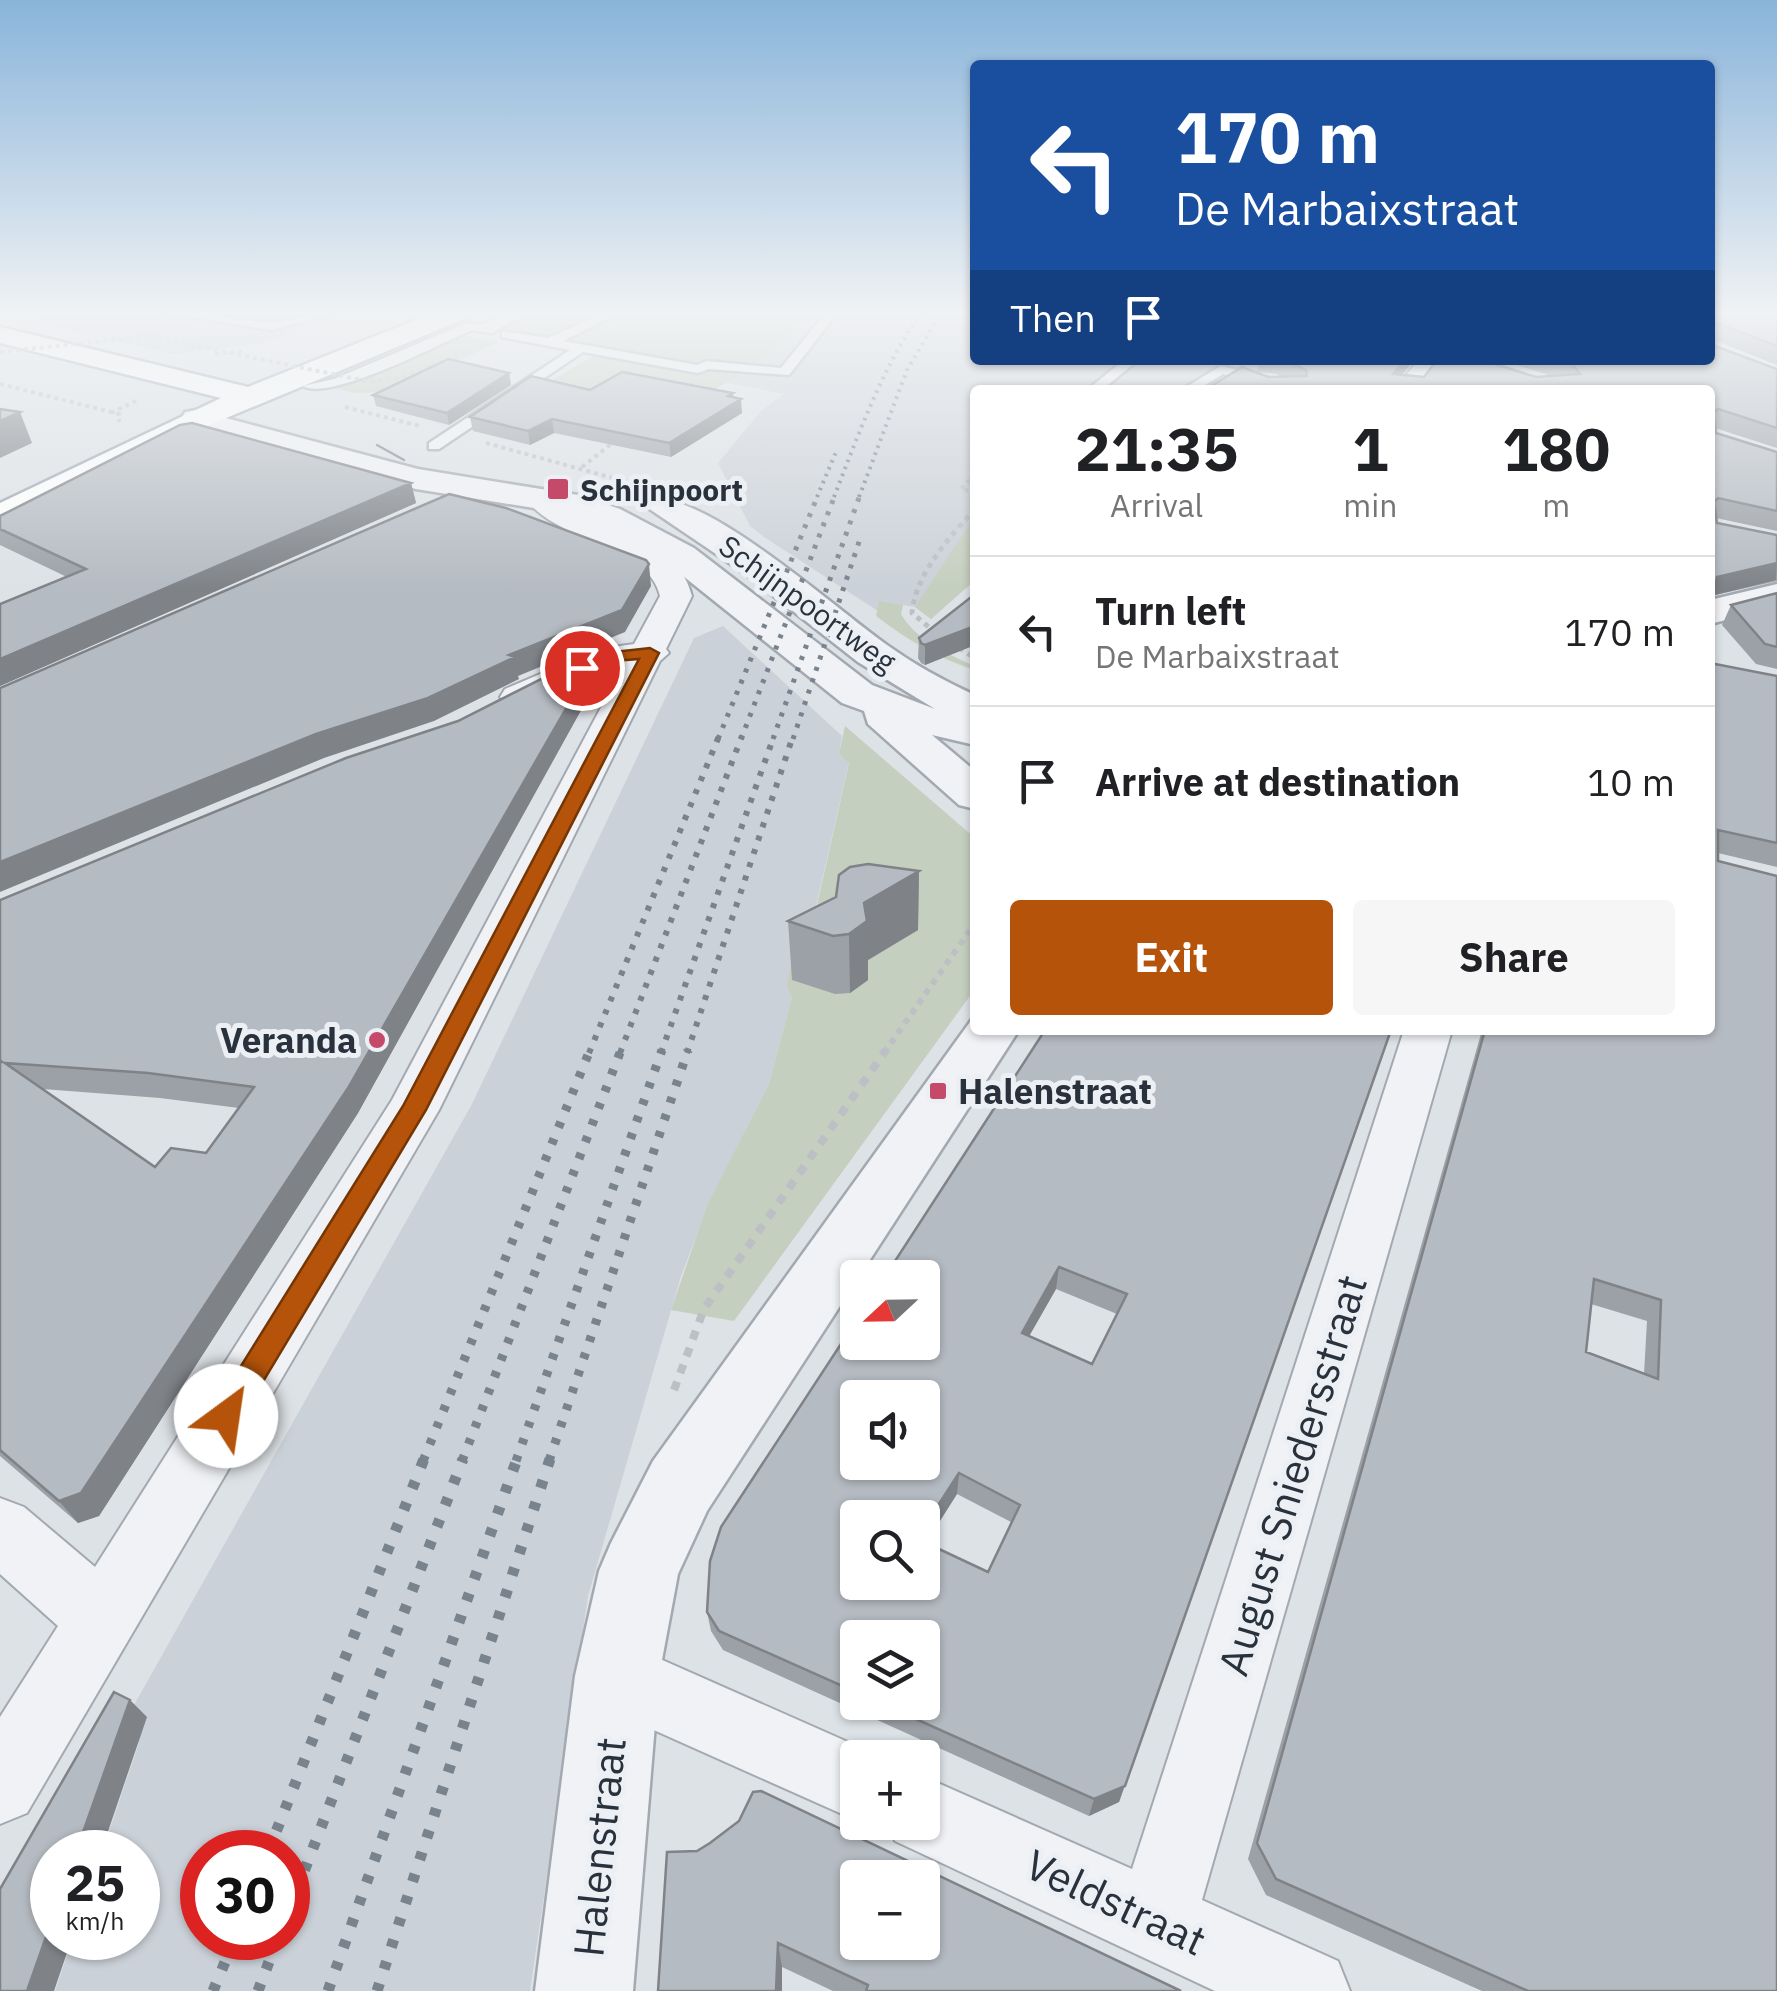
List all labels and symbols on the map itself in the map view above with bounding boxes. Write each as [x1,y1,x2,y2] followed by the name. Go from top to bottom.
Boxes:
[580,470,743,509] place label: Schijnpoort
[545,476,571,502] marker: Schijnpoort
[712,526,904,680] street label: Schijnpoortweg
[540,626,625,711] pin
[220,1017,357,1063] place label: Veranda
[366,1029,388,1051] marker: Veranda
[958,1068,1152,1114] place label: Halenstraat
[927,1080,949,1102] marker: Halenstraat
[840,1260,940,1360] north arrow
[1205,1268,1379,1682] street label: August Sniedersstraat
[174,1364,278,1468] position arrow
[560,1735,638,1959] street label: Halenstraat
[180,1830,310,1960] speed limit sign: 30
[1017,1836,1215,1968] street label: Veldstraat

